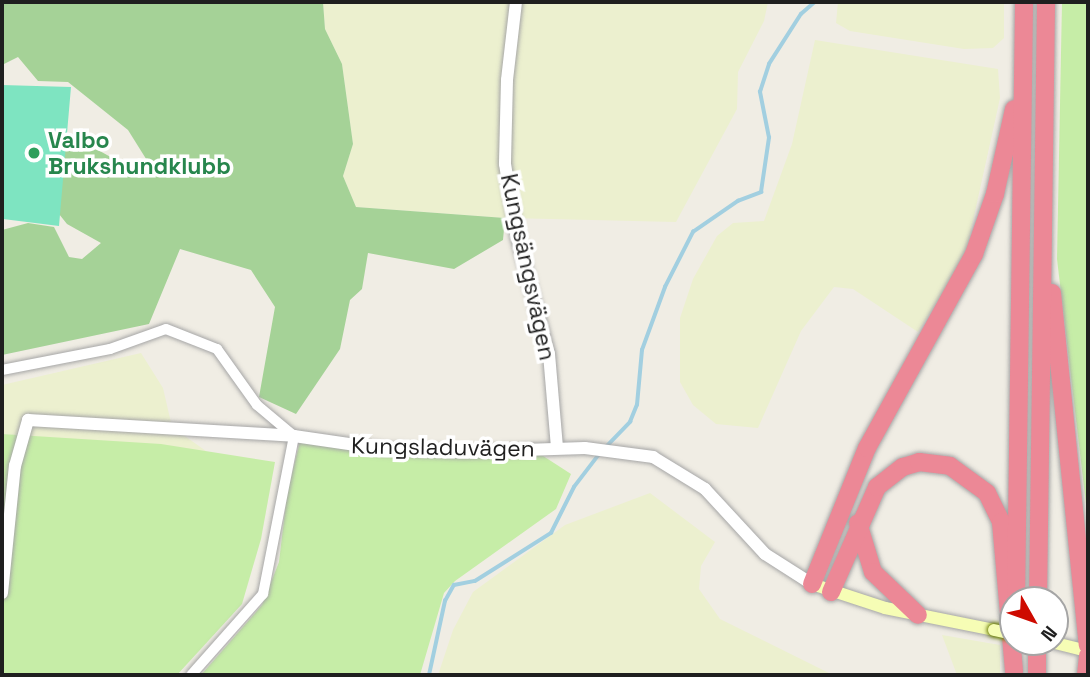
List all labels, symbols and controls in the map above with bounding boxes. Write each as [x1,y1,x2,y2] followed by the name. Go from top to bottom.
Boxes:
[48,126,231,180] place label: Valbo Brukshundklubb
[26,145,42,161] marker: Valbo Brukshundklubb
[495,171,561,363] street label: Kungsängsvägen
[351,432,535,462] street label: Kungsladuvägen
[999,586,1069,656] north arrow
[1035,621,1063,646] text: N

